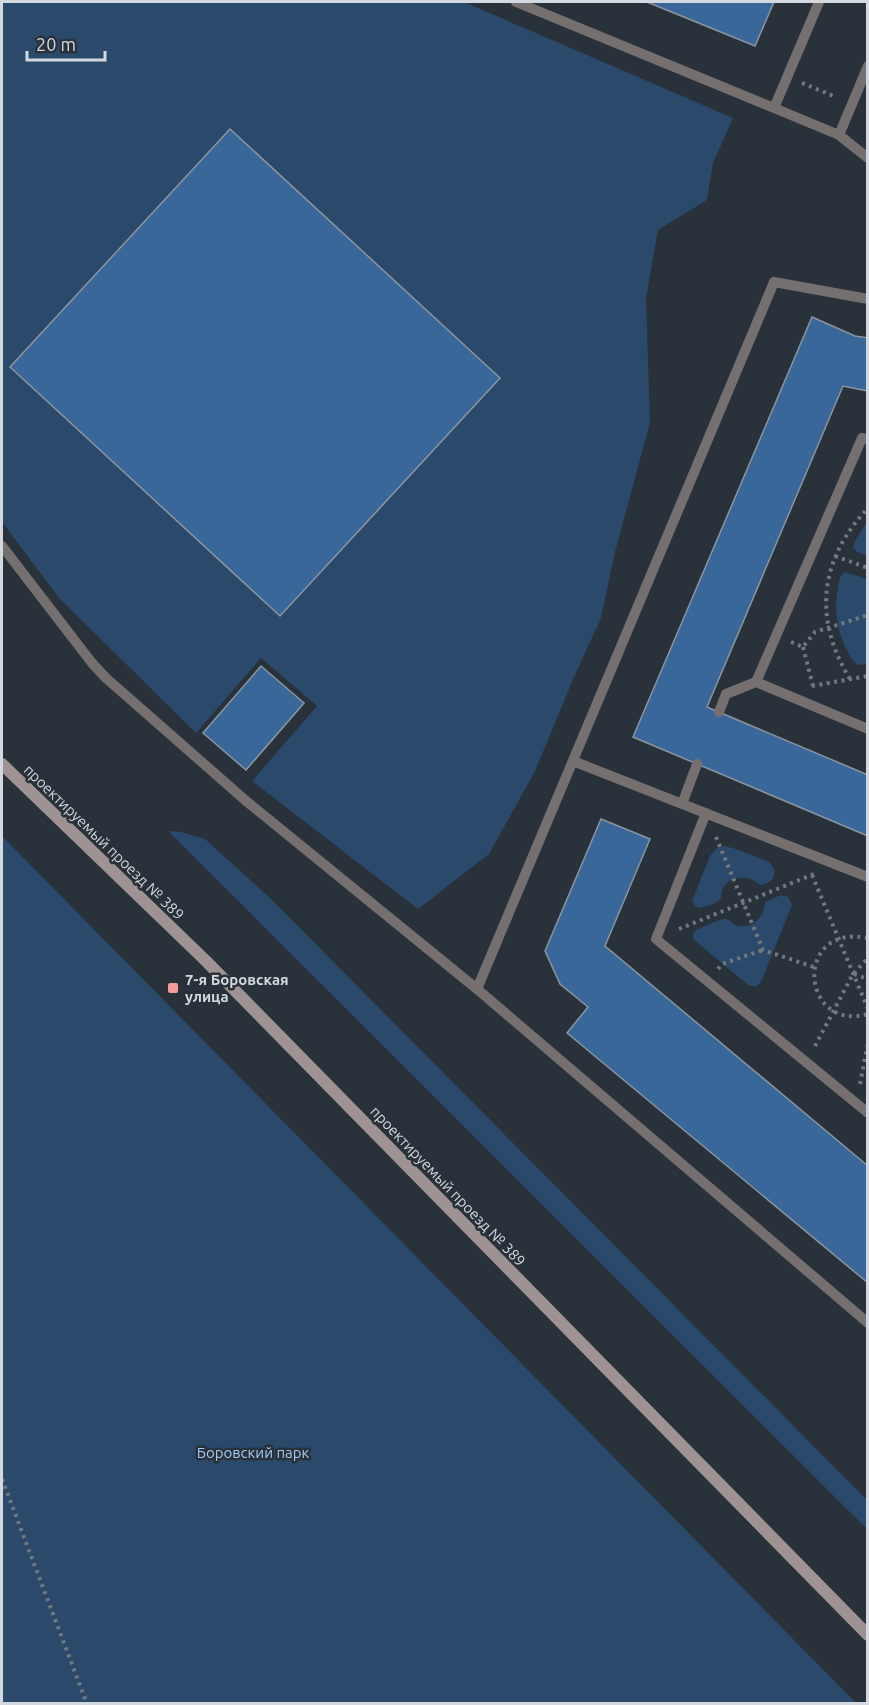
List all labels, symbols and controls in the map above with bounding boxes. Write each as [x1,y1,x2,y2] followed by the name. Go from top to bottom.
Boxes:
[27,24,105,62] scale bar
[36,34,76,54] text: 20 m
[21,761,187,923] street label: проектируемый проезд № 389
[185,971,289,1005] place label: 7-я Боровская улица
[166,981,180,995] marker: 7-я Боровская улица
[367,1103,529,1269] street label: проектируемый проезд № 389
[197,1444,310,1461] park label: Боровский парк

